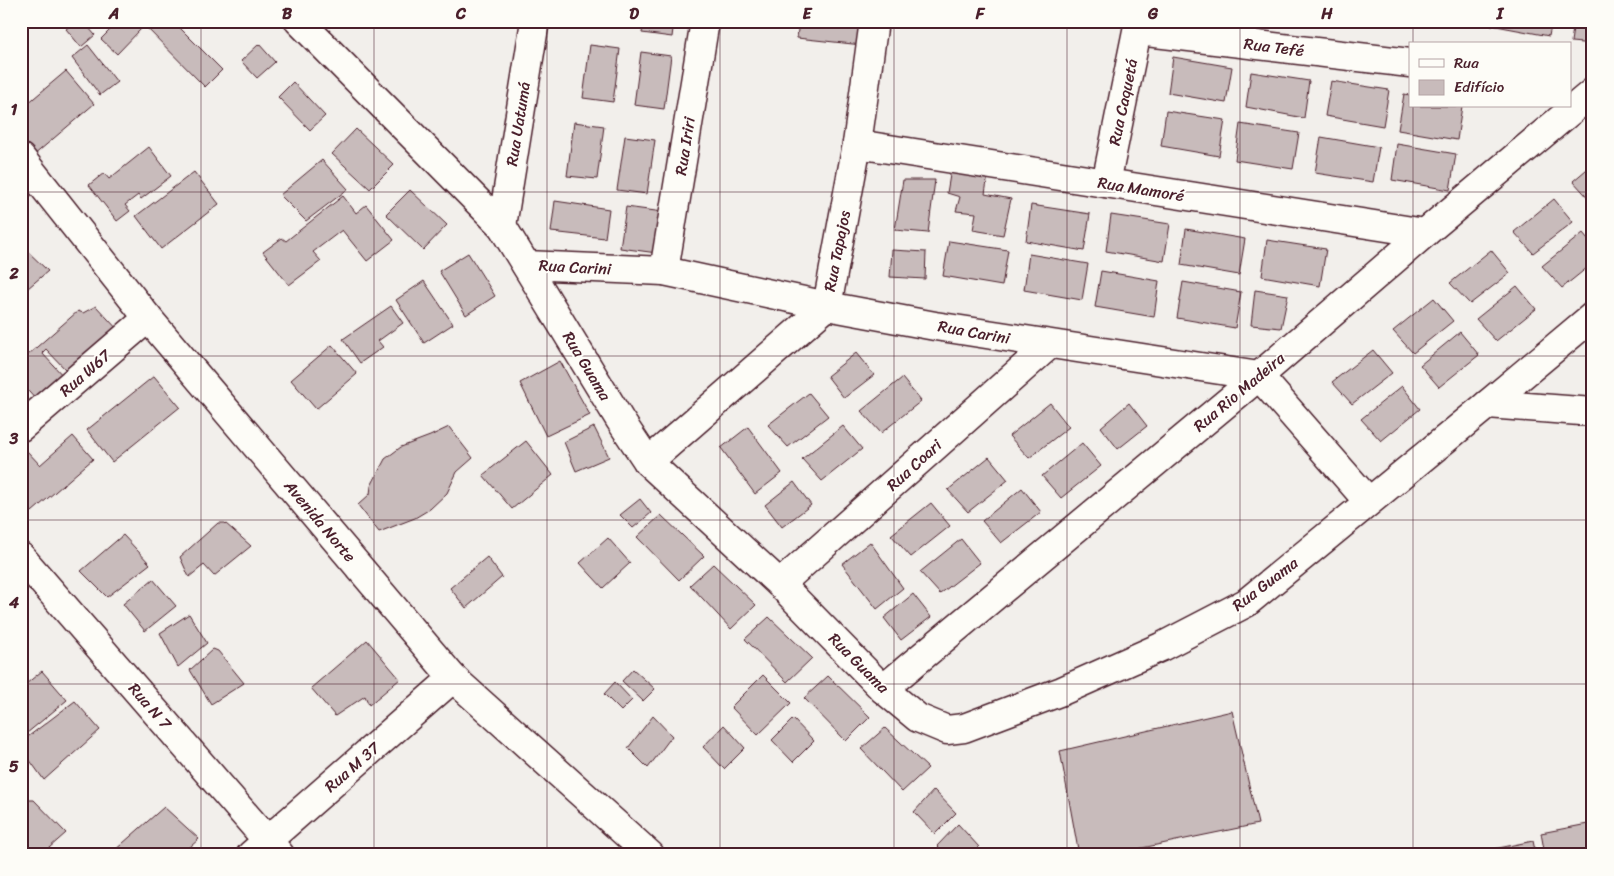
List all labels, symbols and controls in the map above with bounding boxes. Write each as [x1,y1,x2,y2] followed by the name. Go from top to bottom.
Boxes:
[108,0,119,28] text: A
[282,0,293,28] text: B
[455,0,467,28] text: C
[629,0,639,28] text: D
[803,0,813,28] text: E
[975,0,986,28] text: F
[1147,0,1159,28] text: G
[1320,0,1333,28] text: H
[1496,0,1505,28] text: I
[1242,29,1306,65] street label: Rua Tefé
[1409,42,1572,108] legend
[1454,50,1479,76] text: Rua
[1100,56,1146,148] street label: Rua Caquetá
[1454,74,1505,100] text: Edifício
[497,80,539,168] street label: Rua Uatumá
[11,95,18,124] text: 1
[666,114,704,177] street label: Rua Iriri
[1096,168,1186,210] street label: Rua Mamoré
[815,208,859,294] street label: Rua Tapajos
[538,251,613,283] street label: Rua Carini
[8,259,19,288] text: 2
[936,311,1013,353] street label: Rua Carini
[555,325,620,407] street label: Rua Guama
[52,341,118,404] street label: Rua W67
[1186,344,1292,439] street label: Rua Rio Madeira
[9,424,19,453] text: 3
[879,431,949,498] street label: Rua Coari
[276,472,364,569] street label: Avenida Norte
[1225,549,1305,619] street label: Rua Guama
[8,588,19,617] text: 4
[821,625,897,701] street label: Rua Guama
[121,676,180,737] street label: Rua N 7
[317,734,387,800] street label: Rua M 37
[9,752,19,781] text: 5

